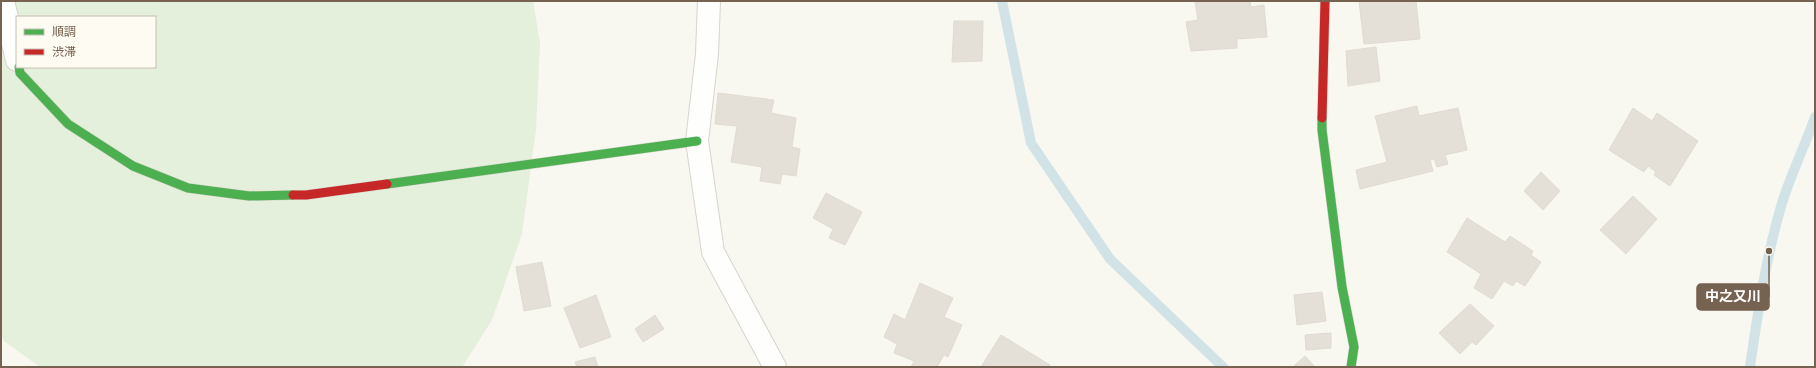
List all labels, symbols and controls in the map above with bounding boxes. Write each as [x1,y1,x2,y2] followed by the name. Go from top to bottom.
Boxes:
[16,16,156,68] legend
[52,25,76,39] text: 順調
[52,45,76,59] text: 渋滞
[1697,284,1769,310] callout: 中之又川
[1705,288,1761,304] text: 中之又川

